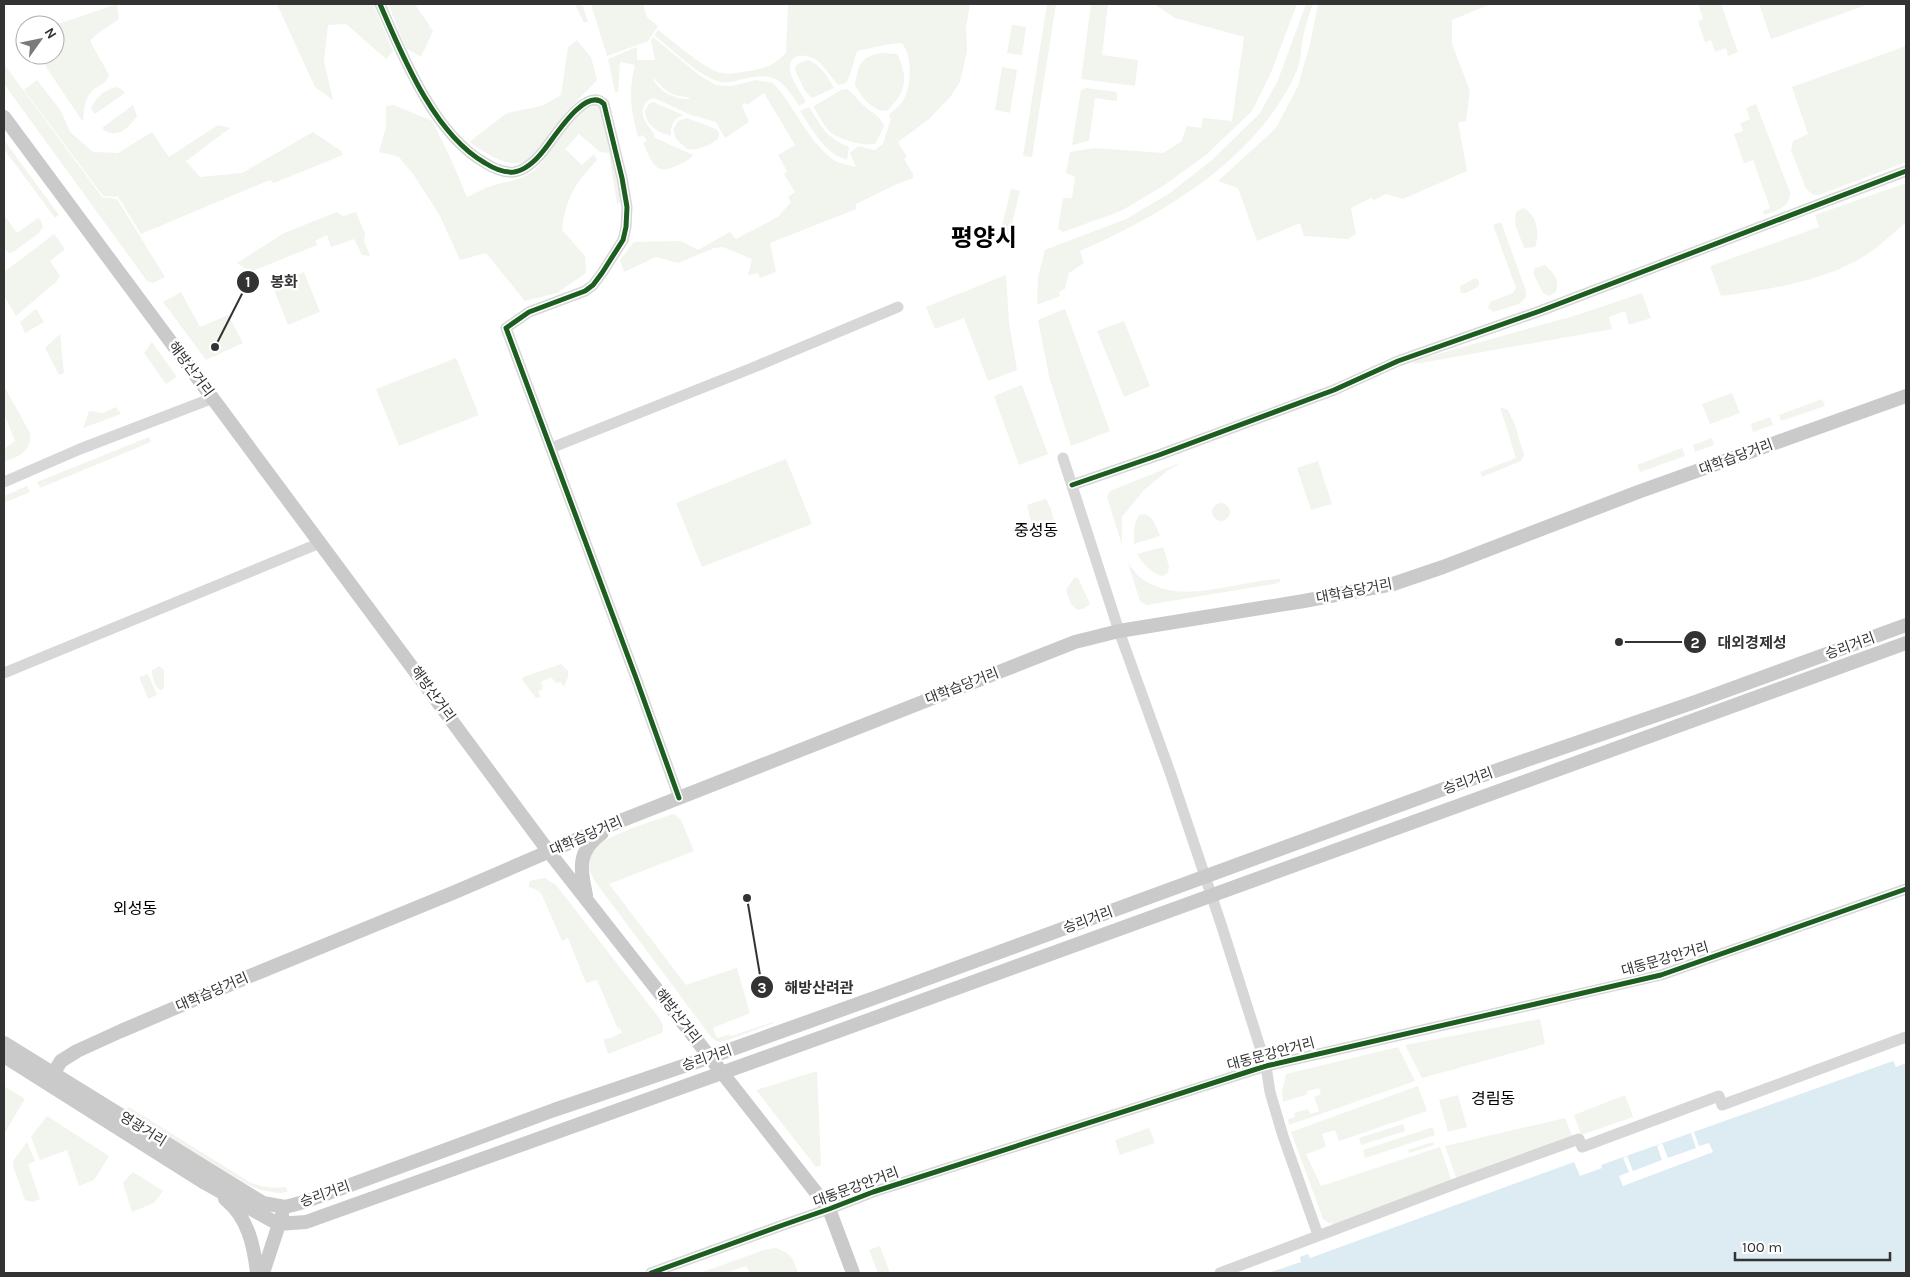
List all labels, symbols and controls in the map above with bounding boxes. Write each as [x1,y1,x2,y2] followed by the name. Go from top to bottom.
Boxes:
[15,15,65,65] north arrow
[41,24,60,42] text: N
[951,224,1017,252] district label: 평양시
[236,267,308,297] callout: 봉화
[245,273,251,291] text: 1
[270,273,298,291] text: 봉화
[165,338,217,400] street label: 해방산거리
[1697,436,1775,478] street label: 대학습당거리
[1014,521,1058,540] district label: 중성동
[1314,575,1394,607] street label: 대학습당거리
[1683,627,1797,657] callout: 대외경제성
[1823,629,1877,663] street label: 승리거리
[1690,634,1700,652] text: 2
[1717,634,1787,652] text: 대외경제성
[407,663,459,725] street label: 해방산거리
[923,664,1001,708] street label: 대학습당거리
[1441,764,1495,798] street label: 승리거리
[547,813,625,859] street label: 대학습당거리
[113,899,157,918] district label: 외성동
[1061,903,1115,937] street label: 승리거리
[1619,938,1711,980] street label: 대동문강안거리
[173,969,251,1015] street label: 대학습당거리
[749,972,863,1002] callout: 해방산려관
[757,979,767,997] text: 3
[784,979,854,997] text: 해방산려관
[651,985,705,1047] street label: 해방산거리
[1225,1034,1317,1074] street label: 대동문강안거리
[680,1042,734,1074] street label: 승리거리
[1471,1089,1515,1108] district label: 경림동
[117,1108,169,1150] street label: 영광거리
[811,1164,901,1210] street label: 대동문강안거리
[298,1178,352,1210] street label: 승리거리
[1735,1230,1890,1262] scale bar
[1742,1238,1782,1256] text: 100 m

